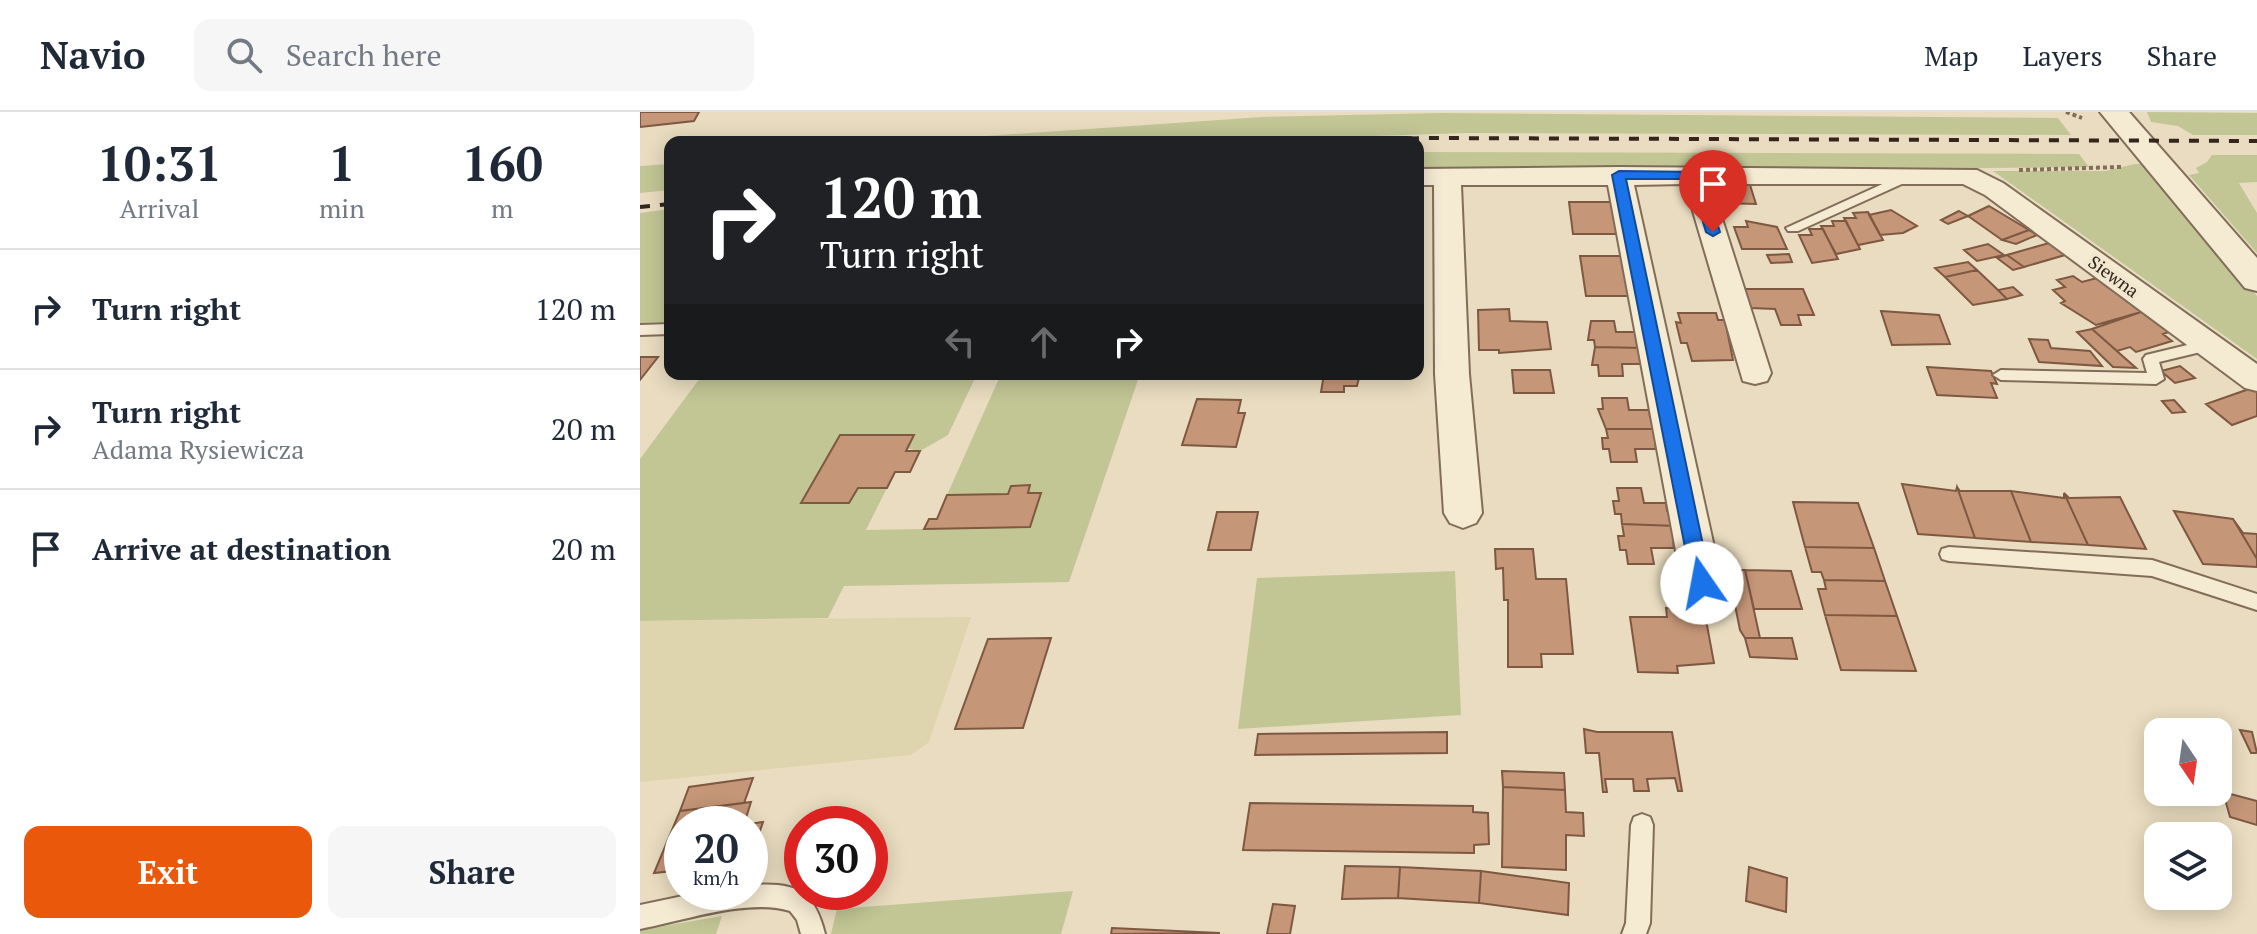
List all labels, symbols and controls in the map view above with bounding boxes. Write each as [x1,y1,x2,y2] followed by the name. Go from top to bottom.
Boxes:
[194,19,754,91] search box
[40,30,146,80] text: Navio
[222,33,266,77] icon: search
[286,35,442,75] text: Search here
[1924,37,1978,74] text: Map
[2022,37,2103,74] text: Layers
[2147,37,2217,74] text: Share
[97,131,222,195] text: 10:31
[328,131,355,195] text: 1
[462,131,543,195] text: 160
[1679,150,1747,232] pin
[820,160,982,234] text: 120 m
[1691,162,1735,206] icon: arrive
[688,168,792,272] icon: right
[120,191,199,225] text: Arrival
[319,191,365,225] text: min
[491,191,514,225] text: m
[820,231,984,278] text: Turn right
[2084,250,2144,302] street label: Siewna
[24,287,68,331] icon: right
[92,289,241,329] text: Turn right
[535,289,616,329] text: 120 m
[938,320,982,364] icon: left
[1022,320,1066,364] icon: ahead
[1106,320,1150,364] icon: right
[92,392,241,432] text: Turn right
[24,407,68,451] icon: right
[551,409,616,449] text: 20 m
[92,432,304,466] text: Adama Rysiewicza
[24,527,68,571] icon: arrive
[92,529,391,569] text: Arrive at destination
[551,529,616,569] text: 20 m
[1660,541,1744,625] position arrow
[2144,718,2232,806] north arrow
[2144,718,2232,910] map controls
[784,806,888,910] speed limit sign: 30
[693,821,739,874] text: 20
[2144,822,2232,910] button: layers
[24,826,312,918] button: Exit
[328,826,616,918] button: Share
[693,864,739,891] text: km/h

